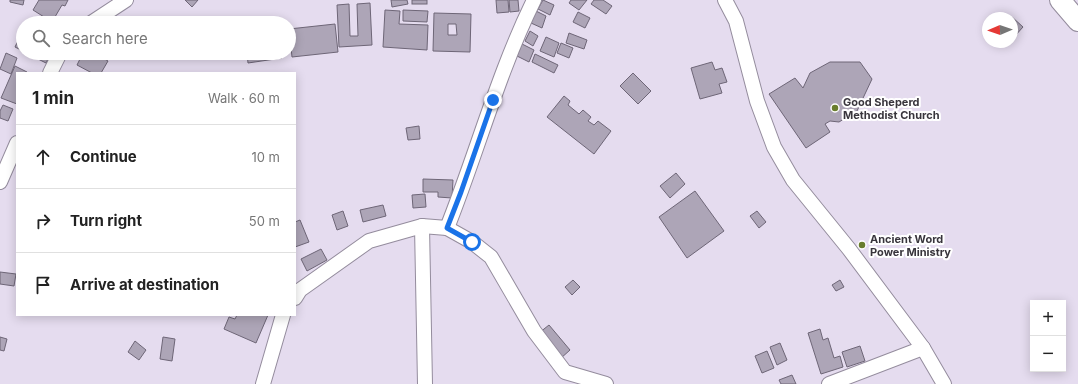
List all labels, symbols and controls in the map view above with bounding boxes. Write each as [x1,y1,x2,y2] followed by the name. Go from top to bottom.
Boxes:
[982,12,1018,48] north arrow
[16,16,296,60] search box
[30,27,52,49] icon: search
[62,29,148,48] text: Search here
[32,88,74,108] text: 1 min
[208,90,280,106] text: Walk · 60 m
[484,91,502,109] route end
[843,95,940,122] place label: Good Sheperd Methodist Church
[830,103,840,113] marker: Good Sheperd Methodist Church
[32,146,54,168] icon: ahead
[70,147,137,166] text: Continue
[251,149,280,165] text: 10 m
[32,210,54,232] icon: right
[70,211,142,230] text: Turn right
[249,213,280,229] text: 50 m
[870,232,951,259] place label: Ancient Word Power Ministry
[463,233,481,251] route start
[857,240,867,250] marker: Ancient Word Power Ministry
[32,274,54,296] icon: arrive
[70,275,219,294] text: Arrive at destination
[1030,300,1066,372] map controls
[1030,300,1066,336] button: +
[1030,336,1066,372] button: −

